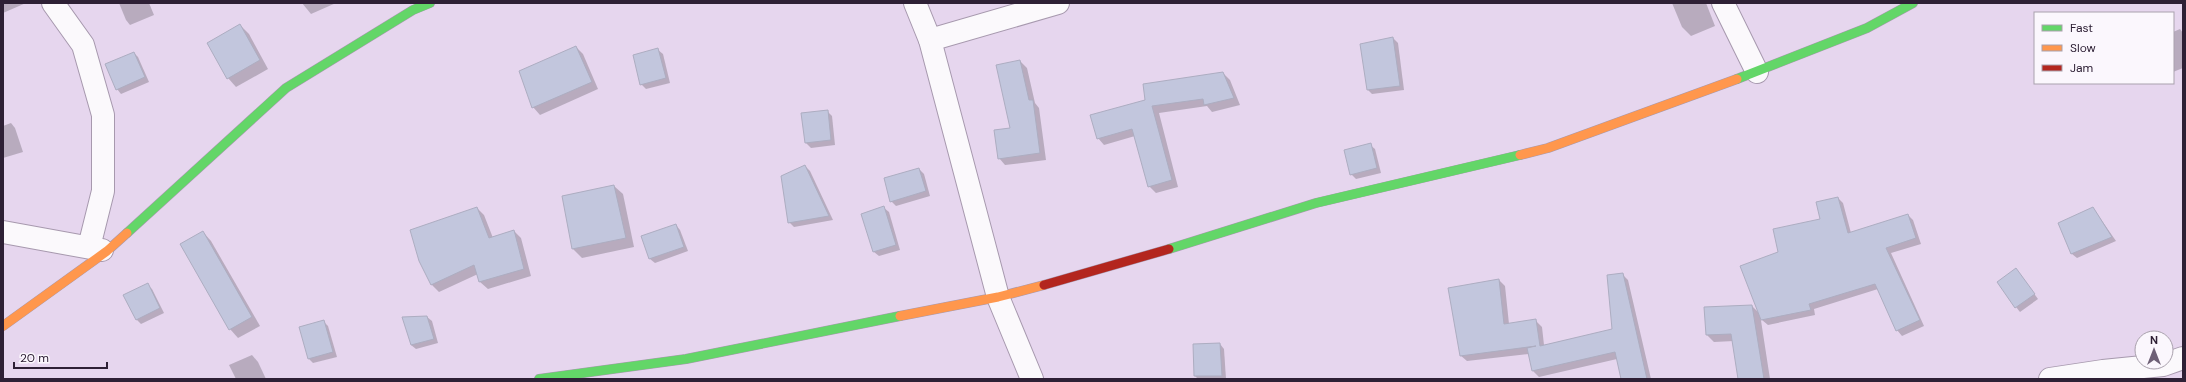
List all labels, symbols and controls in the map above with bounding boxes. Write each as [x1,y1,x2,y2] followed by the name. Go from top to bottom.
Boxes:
[2034,12,2174,84] legend
[2070,20,2093,36] text: Fast
[2070,40,2096,56] text: Slow
[2070,60,2093,76] text: Jam
[2134,330,2174,370] north arrow
[2150,333,2158,347] text: N
[14,344,107,370] scale bar
[20,350,49,366] text: 20 m

